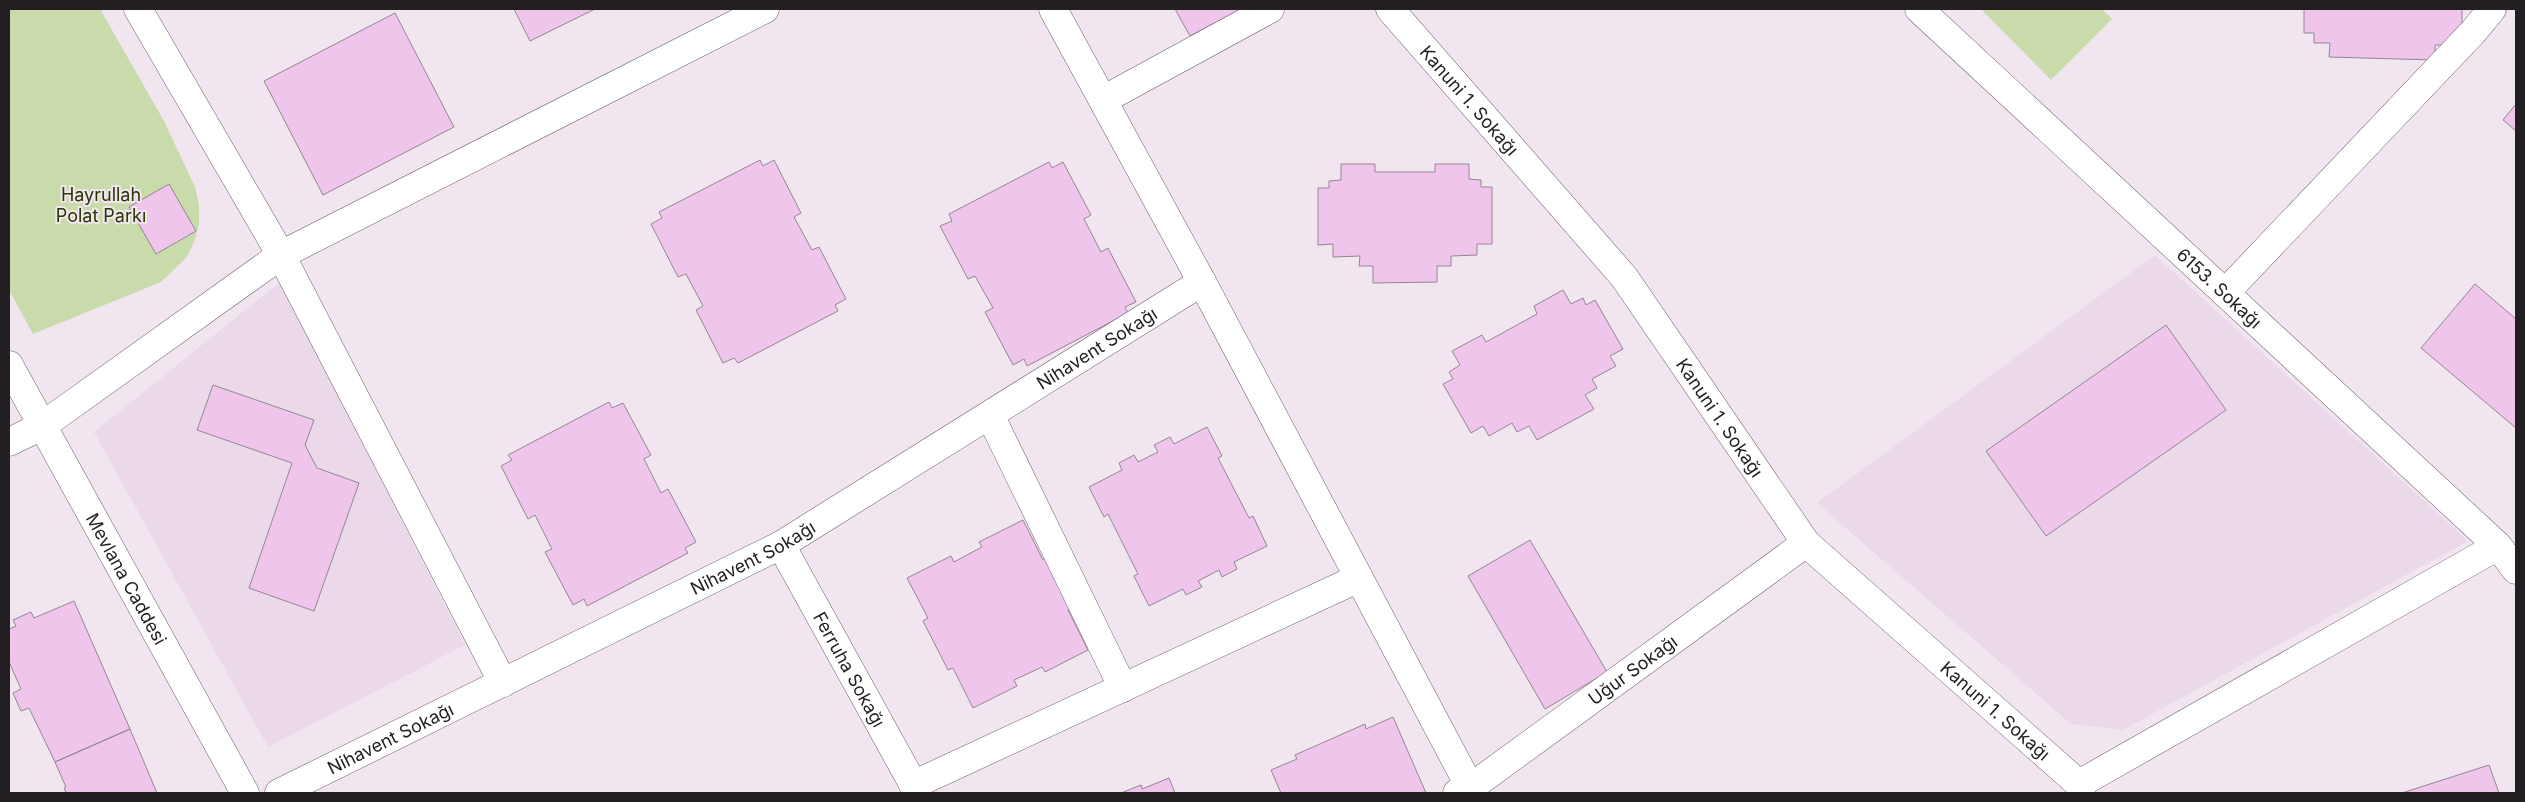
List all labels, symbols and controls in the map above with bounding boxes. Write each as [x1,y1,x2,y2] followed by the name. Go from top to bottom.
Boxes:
[1416,41,1523,159] street label: Kanuni 1. Sokağı
[56,184,146,226] park label: Hayrullah Polat Parkı
[2173,243,2266,332] street label: 6153. Sokağı
[1032,302,1161,393] street label: Nihavent Sokağı
[1672,354,1768,481] street label: Kanuni 1. Sokağı
[82,509,171,648] street label: Mevlana Caddesi
[687,516,819,599] street label: Nihavent Sokağı
[809,608,890,731] street label: Ferruha Sokağı
[1584,630,1681,709] street label: Uğur Sokağı
[1937,657,2055,764] street label: Kanuni 1. Sokağı
[324,698,457,778] street label: Nihavent Sokağı

